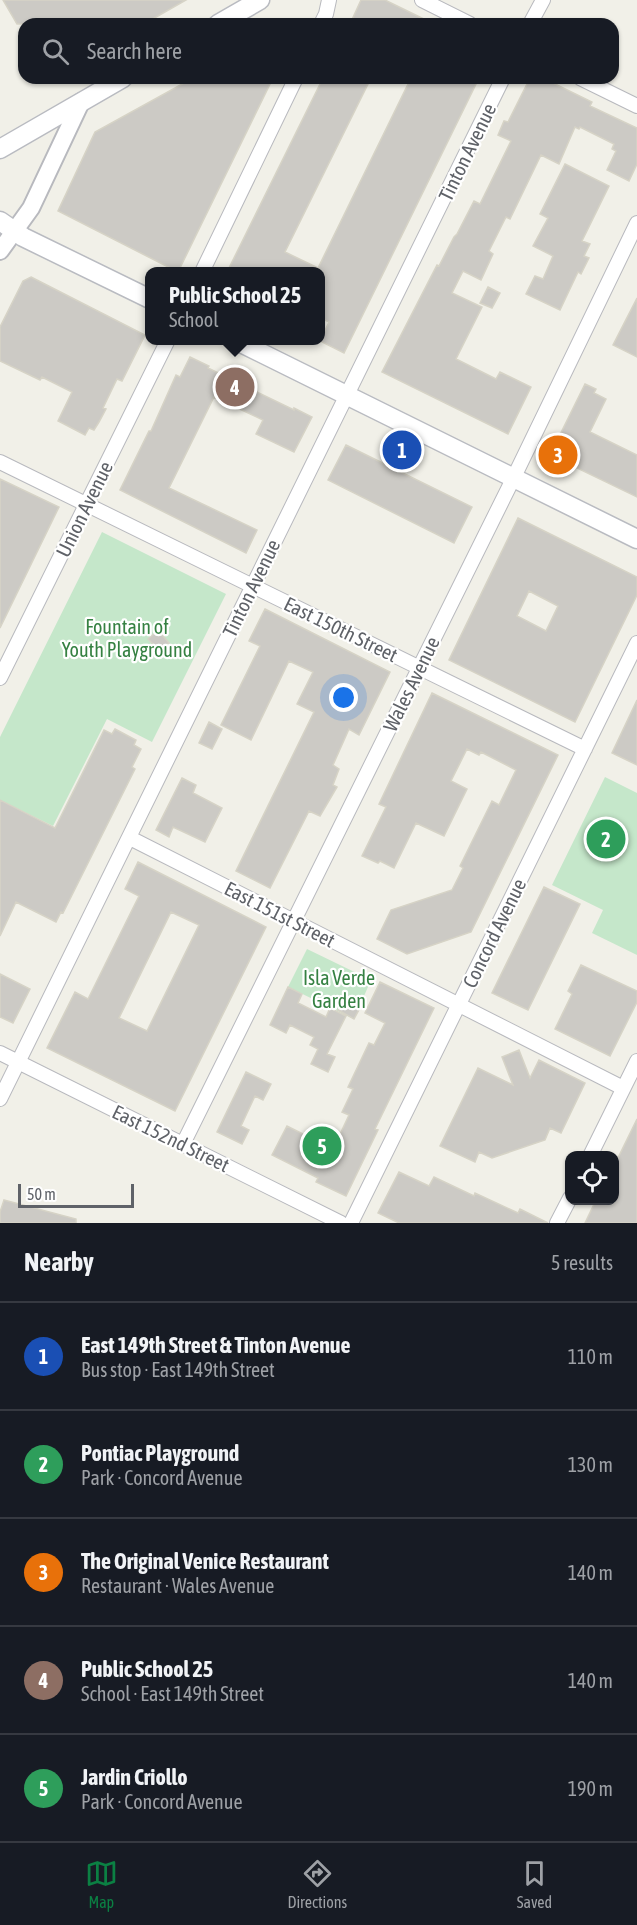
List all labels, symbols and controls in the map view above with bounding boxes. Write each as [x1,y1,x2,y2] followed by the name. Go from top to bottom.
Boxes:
[18,18,619,84] search box
[39,35,72,68] icon: search
[87,38,182,64] text: Search here
[434,100,500,204] street label: Tinton Avenue
[145,267,325,345] popup
[169,282,301,308] text: Public School 25
[169,308,219,331] text: School
[216,364,254,410] pin: 4
[382,428,422,472] pin: 1
[538,432,578,478] pin: 3
[51,458,117,560] street label: Union Avenue
[218,536,284,640] street label: Tinton Avenue
[280,592,402,667] street label: East 150th Street
[62,615,192,661] park label: Fountain of Youth Playground
[378,633,444,735] street label: Wales Avenue
[329,683,358,712] your location
[586,816,626,862] pin: 2
[458,875,530,991] street label: Concord Avenue
[221,876,339,952] street label: East 151st Street
[303,966,375,1012] park label: Isla Verde Garden
[109,1100,233,1176] street label: East 152nd Street
[302,1124,342,1168] pin: 5
[565,1151,619,1205] map controls
[565,1151,619,1205] button: locate
[18,1181,134,1208] scale bar
[27,1185,56,1203] text: 50 m
[24,1247,94,1277] text: Nearby
[551,1251,613,1274] text: 5 results
[81,1332,350,1358] text: East 149th Street & Tinton Avenue
[39,1345,48,1368] text: 1
[568,1345,613,1368] text: 110 m
[81,1358,275,1381] text: Bus stop · East 149th Street
[81,1440,239,1466] text: Pontiac Playground
[39,1453,48,1476] text: 2
[568,1453,613,1476] text: 130 m
[81,1466,243,1489] text: Park · Concord Avenue
[81,1548,329,1574] text: The Original Venice Restaurant
[39,1561,48,1584] text: 3
[568,1561,613,1584] text: 140 m
[81,1574,274,1597] text: Restaurant · Wales Avenue
[81,1656,213,1682] text: Public School 25
[39,1669,48,1692] text: 4
[568,1669,613,1692] text: 140 m
[81,1682,264,1705] text: School · East 149th Street
[81,1764,188,1790] text: Jardin Criollo
[39,1777,48,1800] text: 5
[568,1777,613,1800] text: 190 m
[81,1790,243,1813] text: Park · Concord Avenue
[85,1857,118,1911] tab: Map
[287,1857,347,1911] tab: Directions
[517,1857,552,1911] tab: Saved

